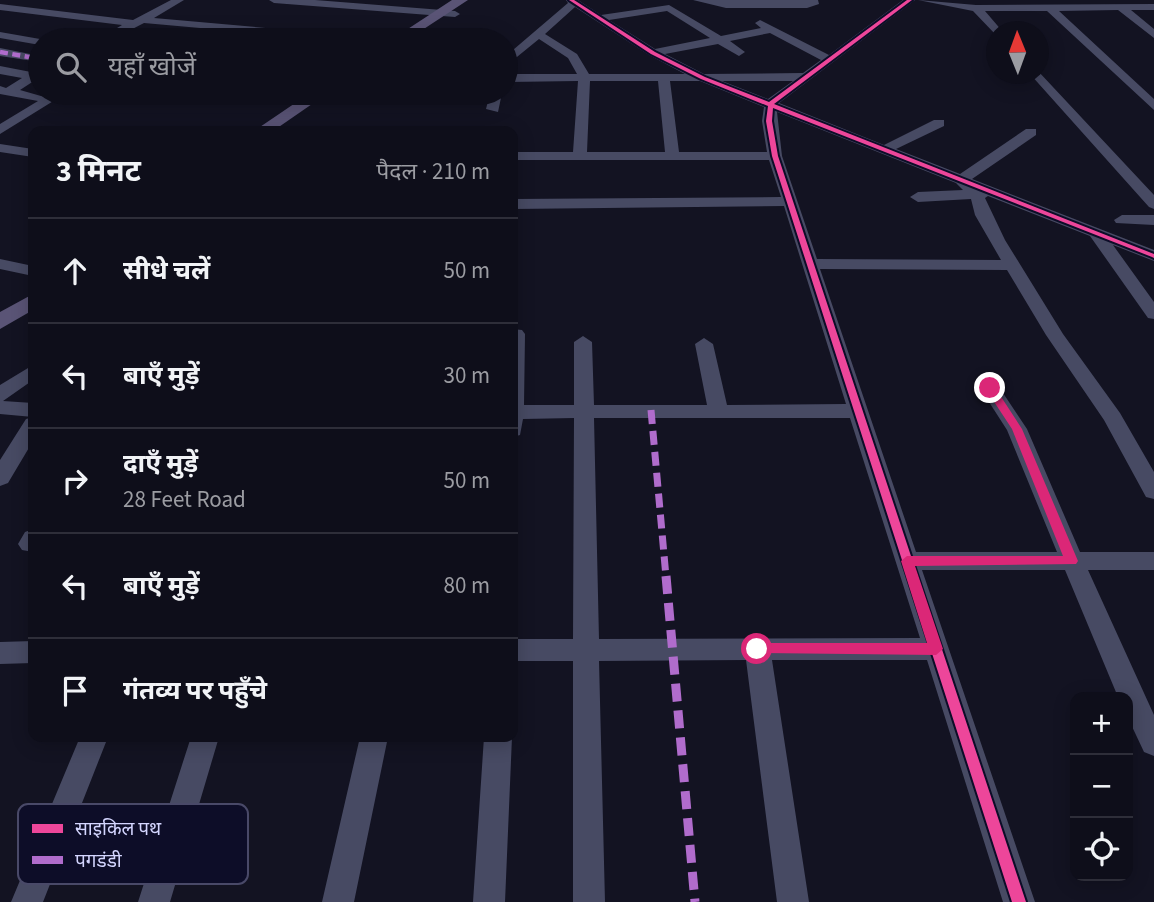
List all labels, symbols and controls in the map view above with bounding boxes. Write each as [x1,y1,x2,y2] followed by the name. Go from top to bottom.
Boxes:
[986,21,1049,84] north arrow
[28,28,518,105] search box
[52,48,90,86] icon: search
[108,48,196,85] text: यहाँ खोजें
[56,150,141,193] text: 3 मिनट
[376,155,490,188] text: पैदल · 210 m
[56,252,94,290] icon: ahead
[123,252,210,289] text: सीधे चलें
[443,254,490,287] text: 50 m
[56,357,94,395] icon: left
[123,357,200,394] text: बाएँ मुड़ें
[443,359,490,392] text: 30 m
[974,372,1005,403] route end
[123,445,198,482] text: दाएँ मुड़ें
[56,462,94,500] icon: right
[443,464,490,497] text: 50 m
[123,483,246,516] text: 28 Feet Road
[56,567,94,605] icon: left
[123,567,200,604] text: बाएँ मुड़ें
[443,569,490,602] text: 80 m
[741,633,772,664] route start
[56,672,94,710] icon: arrive
[123,672,267,709] text: गंतव्य पर पहुँचे
[1070,692,1133,881] map controls
[1070,692,1133,755] button: +
[1070,755,1133,818] button: −
[18,804,248,884] legend
[75,816,162,843] text: साइकिल पथ
[1070,818,1133,881] button: locate
[75,848,123,875] text: पगडंडी

